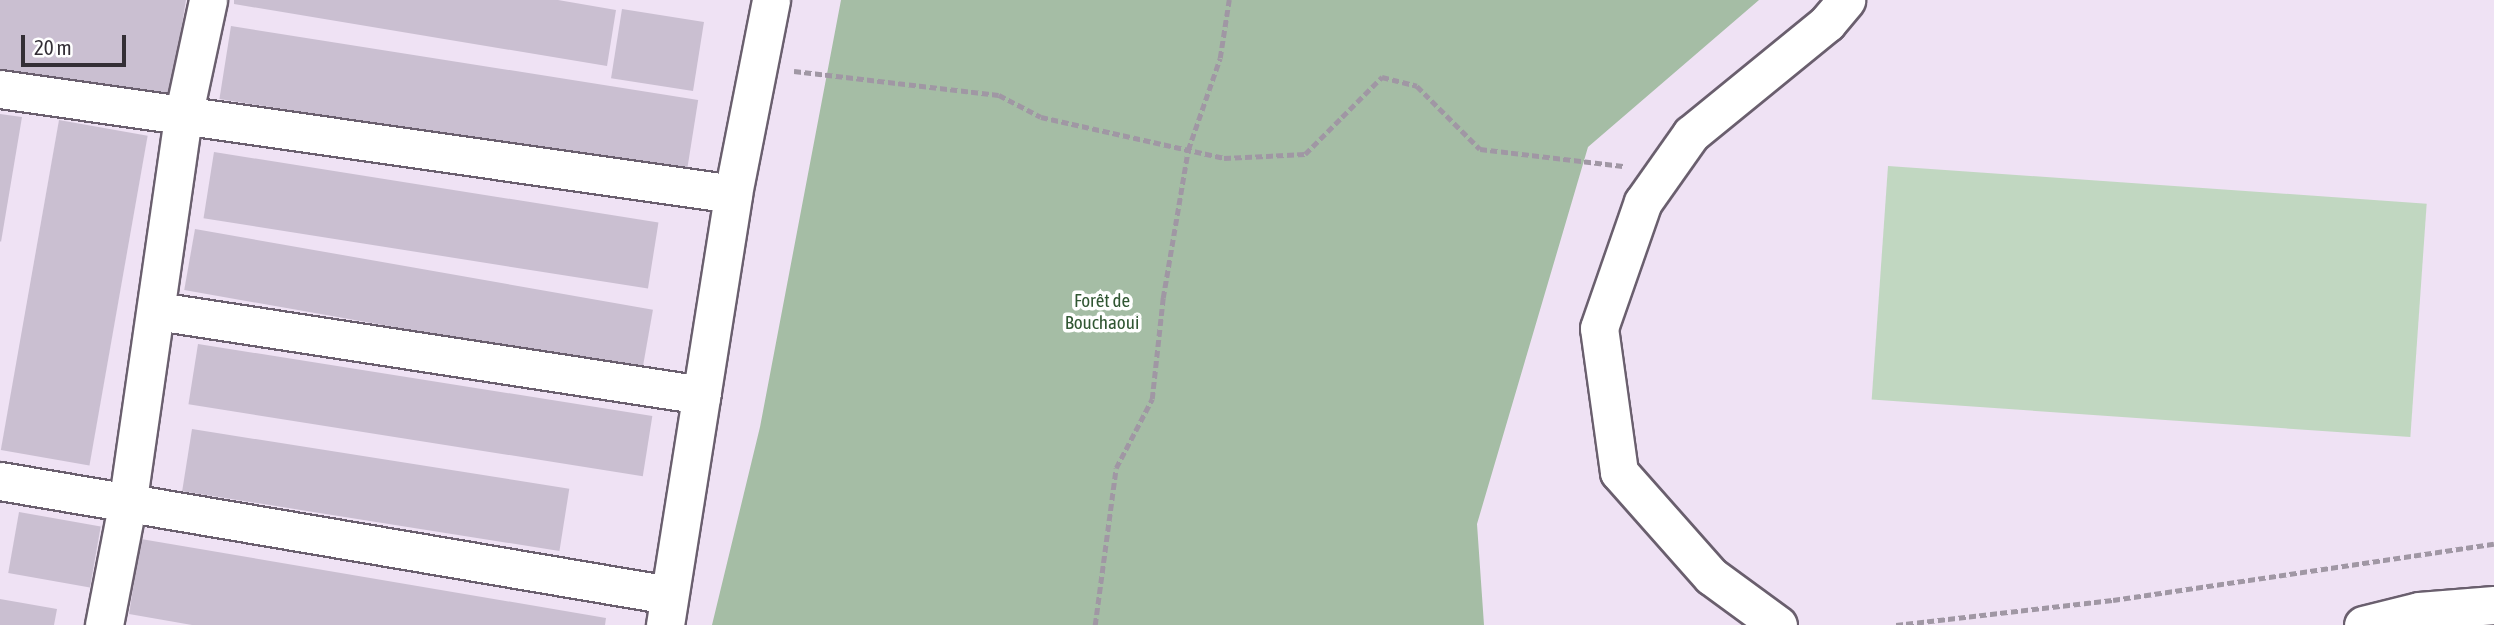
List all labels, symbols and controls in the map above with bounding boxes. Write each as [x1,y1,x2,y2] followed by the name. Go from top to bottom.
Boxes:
[24,21,130,65] scale bar
[34,35,72,59] text: 20 m
[1065,290,1139,334] park label: Forêt de Bouchaoui

